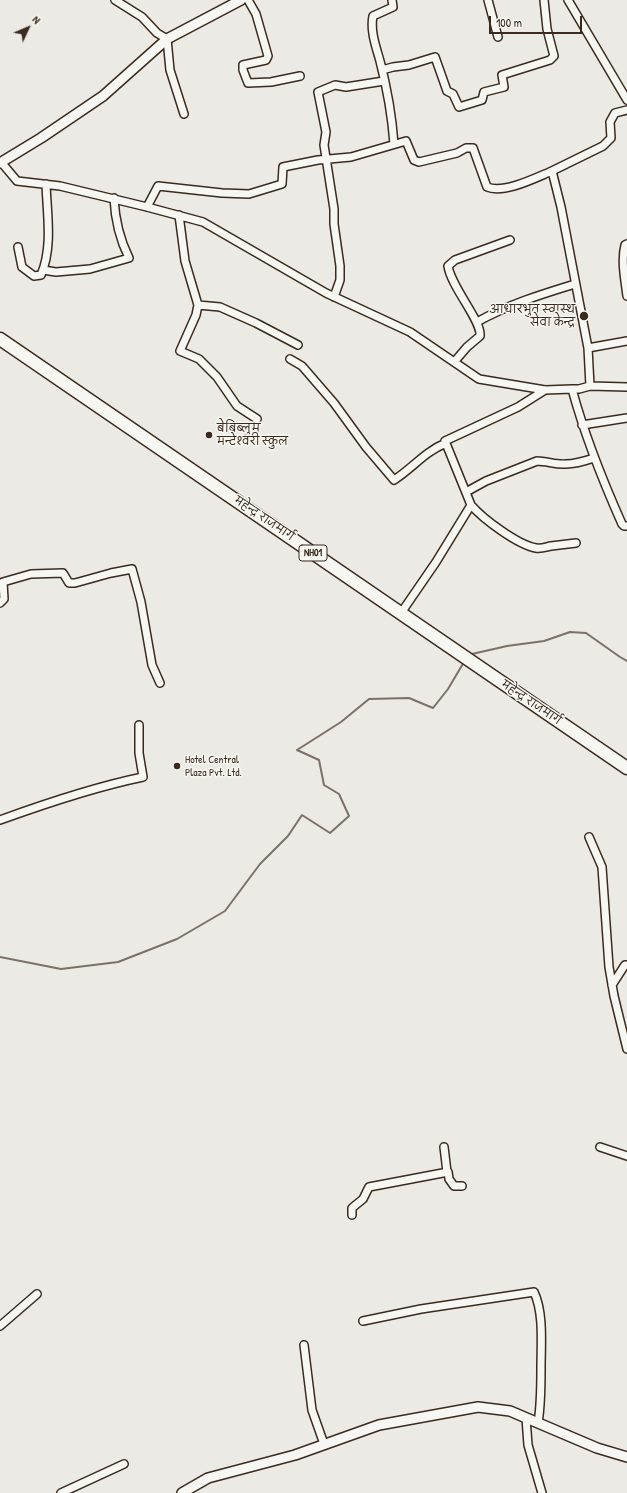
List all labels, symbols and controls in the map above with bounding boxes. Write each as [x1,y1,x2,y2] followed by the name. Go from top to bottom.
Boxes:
[8,8,48,48] north arrow
[491,8,584,34] scale bar
[30,13,44,27] text: N
[496,14,522,31] text: 100 m
[489,303,575,329] place label: आधारभुत स्वास्थ सेवा केन्द्र
[578,310,590,322] marker: आधारभुत स्वास्थ सेवा केन्द्र
[217,422,288,448] place label: बेबिब्लुम मन्टेश्वरी स्कुल
[204,430,214,440] marker: बेबिब्लुम मन्टेश्वरी स्कुल
[232,494,296,544] street label: महेन्द्र राजमार्ग
[299,545,327,561] road number: NH01
[499,678,563,728] street label: महेन्द्र राजमार्ग
[185,753,242,779] place label: Hotel Central Plaza Pvt. Ltd.
[172,761,182,771] marker: Hotel Central Plaza Pvt. Ltd.

